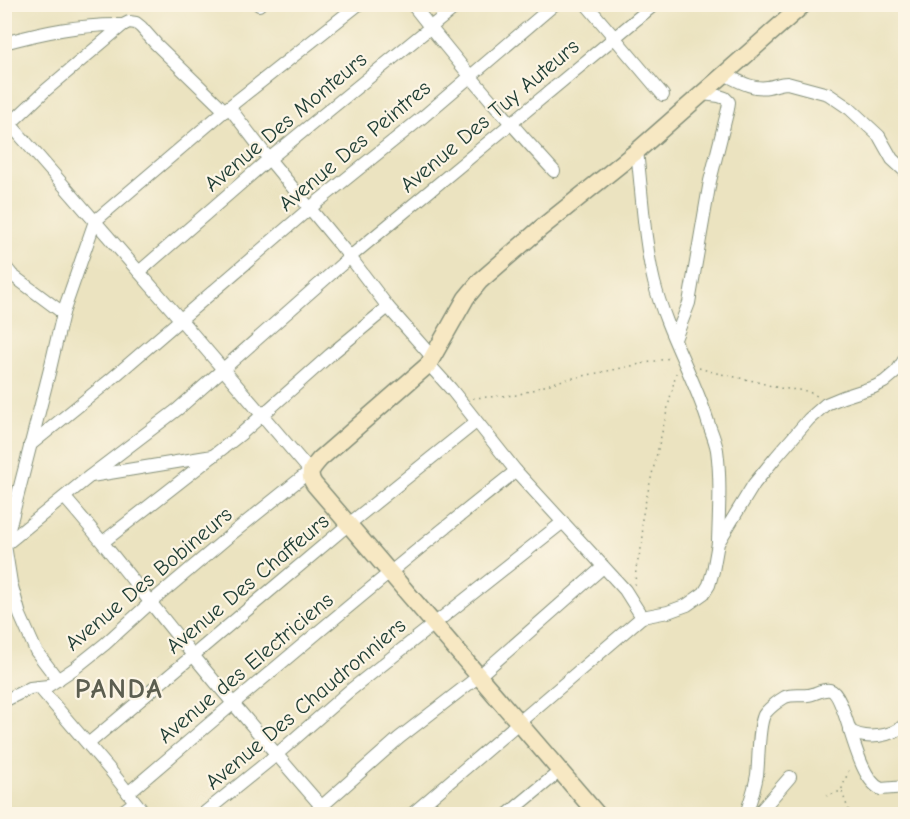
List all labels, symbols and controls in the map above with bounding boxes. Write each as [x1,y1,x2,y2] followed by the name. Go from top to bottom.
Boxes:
[395,33,584,198] street label: Avenue Des Tuy Auteurs
[199,46,372,197] street label: Avenue Des Monteurs
[273,75,436,217] street label: Avenue Des Peintres
[60,501,237,656] street label: Avenue Des Bobineurs
[161,508,334,659] street label: Avenue Des Chaffeurs
[153,587,339,749] street label: Avenue des Electriciens
[200,612,411,795] street label: Avenue Des Chaudronniers
[75,673,163,705] district label: PANDA

